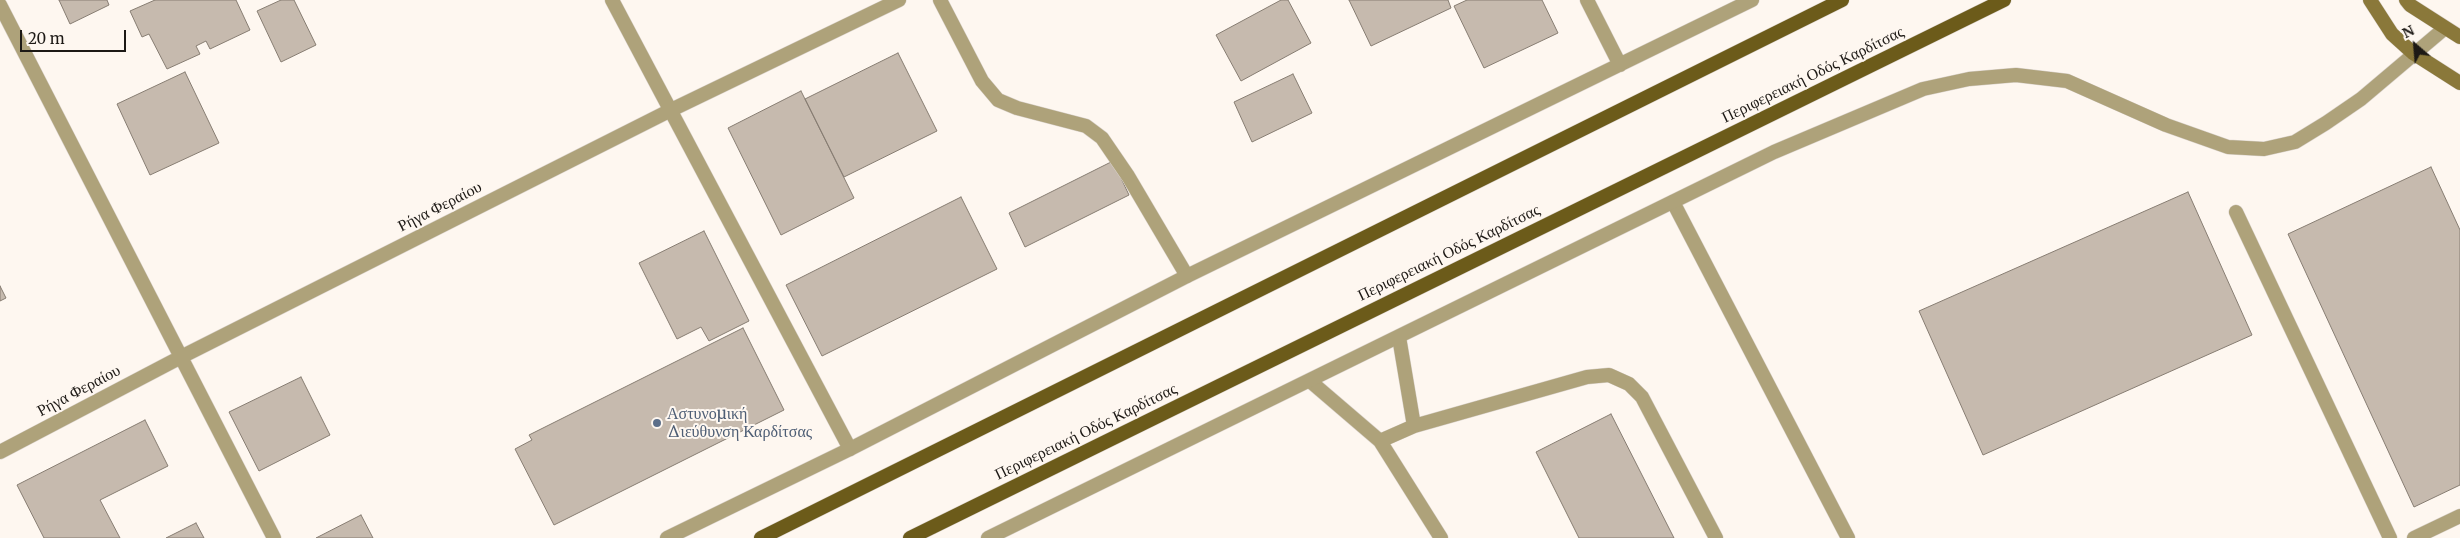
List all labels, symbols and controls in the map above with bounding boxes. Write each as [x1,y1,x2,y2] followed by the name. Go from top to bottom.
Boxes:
[22,20,129,52] scale bar
[2390,20,2440,70] north arrow
[2399,21,2417,42] text: N
[1719,22,1907,128] street label: Περιφερειακή Οδός Καρδίτσας
[28,29,65,48] text: 20 m
[395,178,485,236] street label: Ρήγα Φεραίου
[1355,200,1543,306] street label: Περιφερειακή Οδός Καρδίτσας
[34,361,124,421] street label: Ρήγα Φεραίου
[992,379,1180,485] street label: Περιφερειακή Οδός Καρδίτσας
[667,404,812,442] place label: Αστυνομική Διεύθυνση Καρδίτσας
[651,417,663,429] marker: Αστυνομική Διεύθυνση Καρδίτσας

